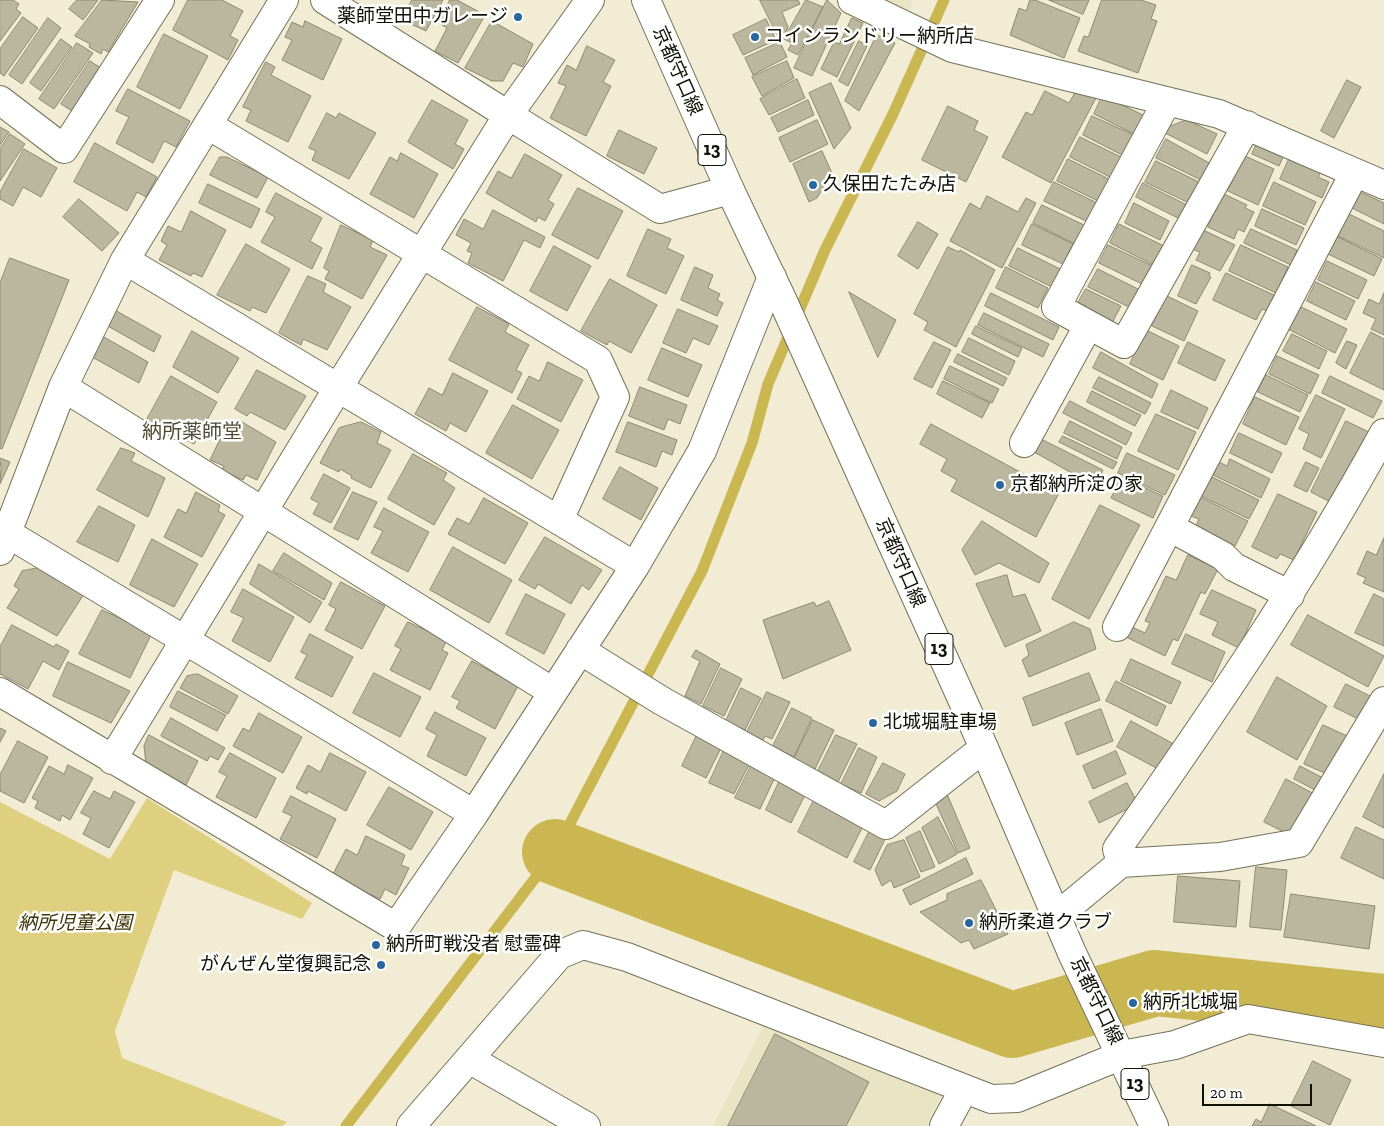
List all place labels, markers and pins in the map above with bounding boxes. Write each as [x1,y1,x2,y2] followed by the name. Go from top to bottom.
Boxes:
[337,6,508,28] place label: 薬師堂田中ガレージ
[512,11,524,23] marker: 薬師堂田中ガレージ
[765,26,974,48] place label: コインランドリー納所店
[749,31,761,43] marker: コインランドリー納所店
[823,174,956,196] place label: 久保田たたみ店
[807,179,819,191] marker: 久保田たたみ店
[1010,474,1143,496] place label: 京都納所淀の家
[994,479,1006,491] marker: 京都納所淀の家
[883,712,997,734] place label: 北城堀駐車場
[867,717,879,729] marker: 北城堀駐車場
[979,912,1112,934] place label: 納所柔道クラブ
[963,917,975,929] marker: 納所柔道クラブ
[386,934,561,956] place label: 納所町戦没者 慰霊碑
[370,939,382,951] marker: 納所町戦没者 慰霊碑
[200,954,371,976] place label: がんぜん堂復興記念
[375,959,387,971] marker: がんぜん堂復興記念
[1143,992,1238,1014] place label: 納所北城堀
[1127,997,1139,1009] marker: 納所北城堀

